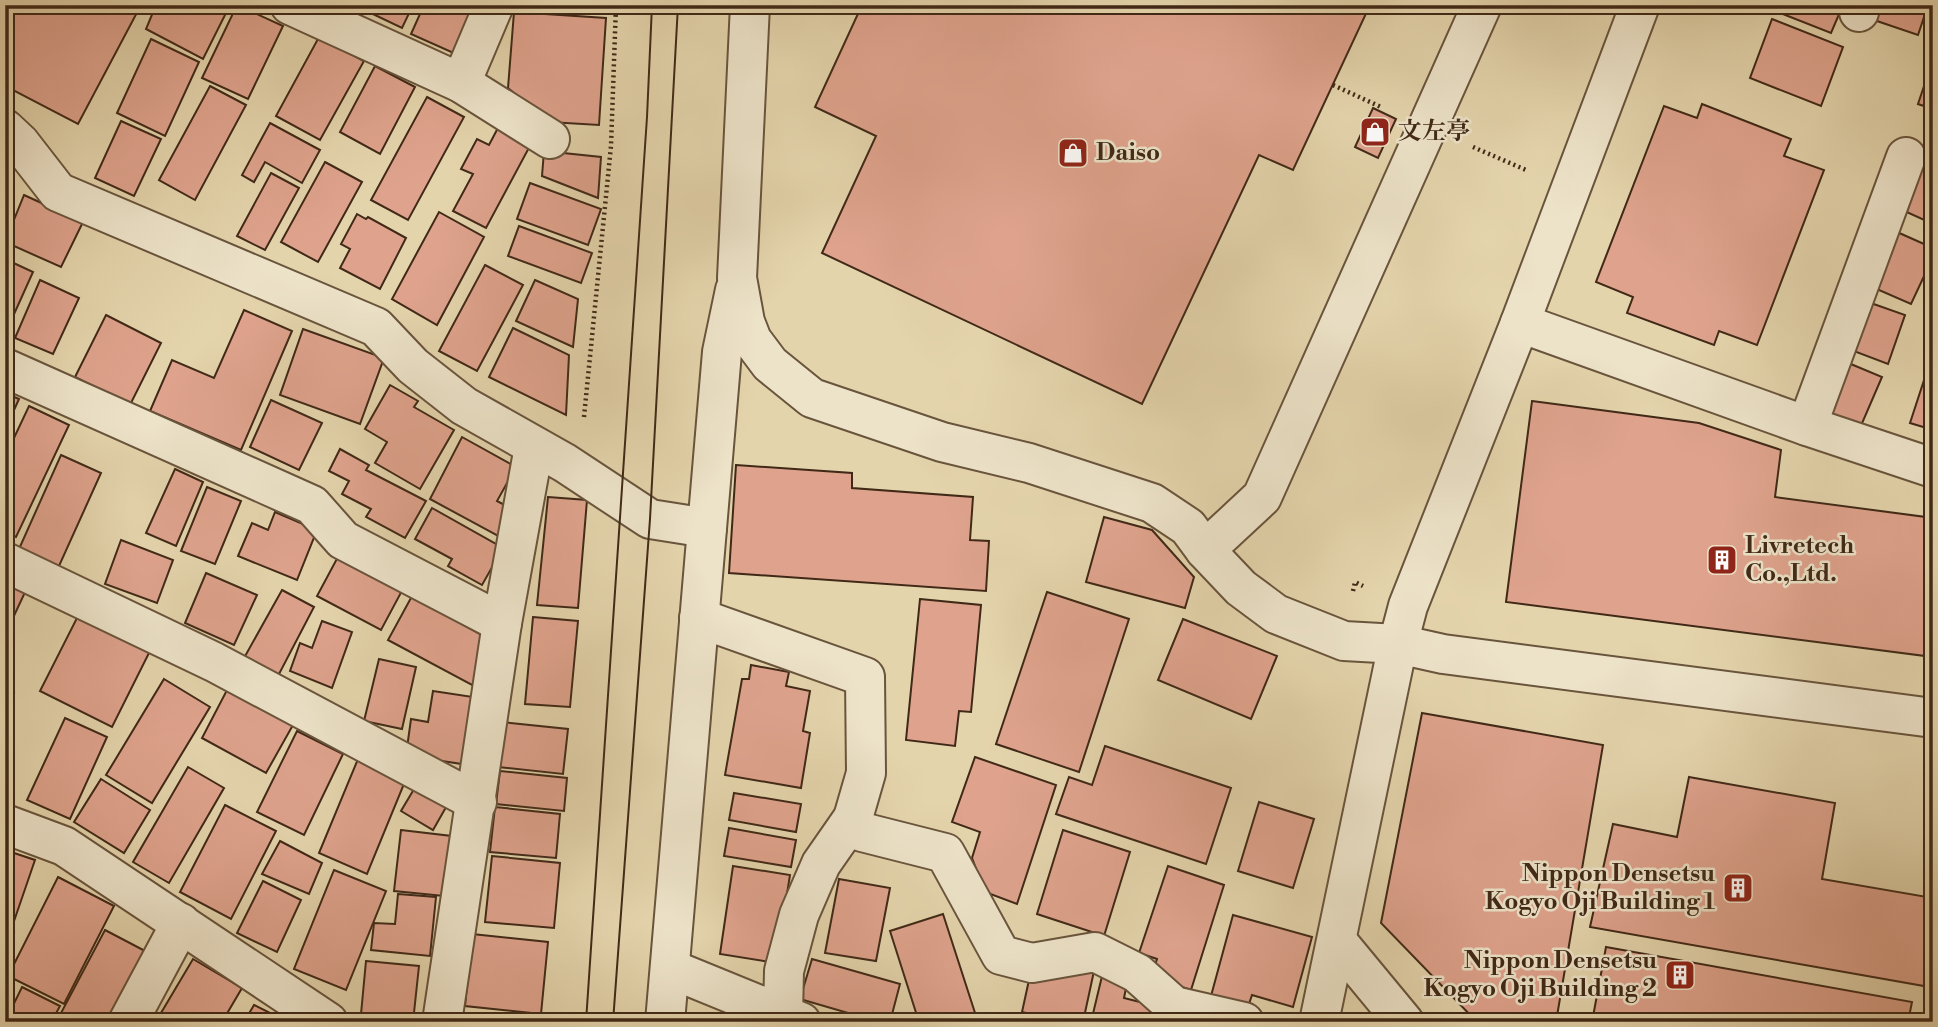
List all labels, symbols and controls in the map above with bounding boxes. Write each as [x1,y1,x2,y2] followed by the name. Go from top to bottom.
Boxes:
[1358,115,1392,149] shop icon: 文左亭
[1398,117,1470,147] place label: 文左亭
[1056,136,1090,170] shop icon: Daiso
[1096,138,1160,168] place label: Daiso
[1745,531,1854,589] place label: Livretech Co.,Ltd.
[1705,543,1739,577] building icon: Livretech Co.,Ltd.
[1485,859,1715,917] place label: Nippon Densetsu Kogyo Oji Building 1
[1721,871,1755,905] building icon: Nippon Densetsu Kogyo Oji Building 1
[1424,946,1657,1004] place label: Nippon Densetsu Kogyo Oji Building 2
[1663,958,1697,992] building icon: Nippon Densetsu Kogyo Oji Building 2

